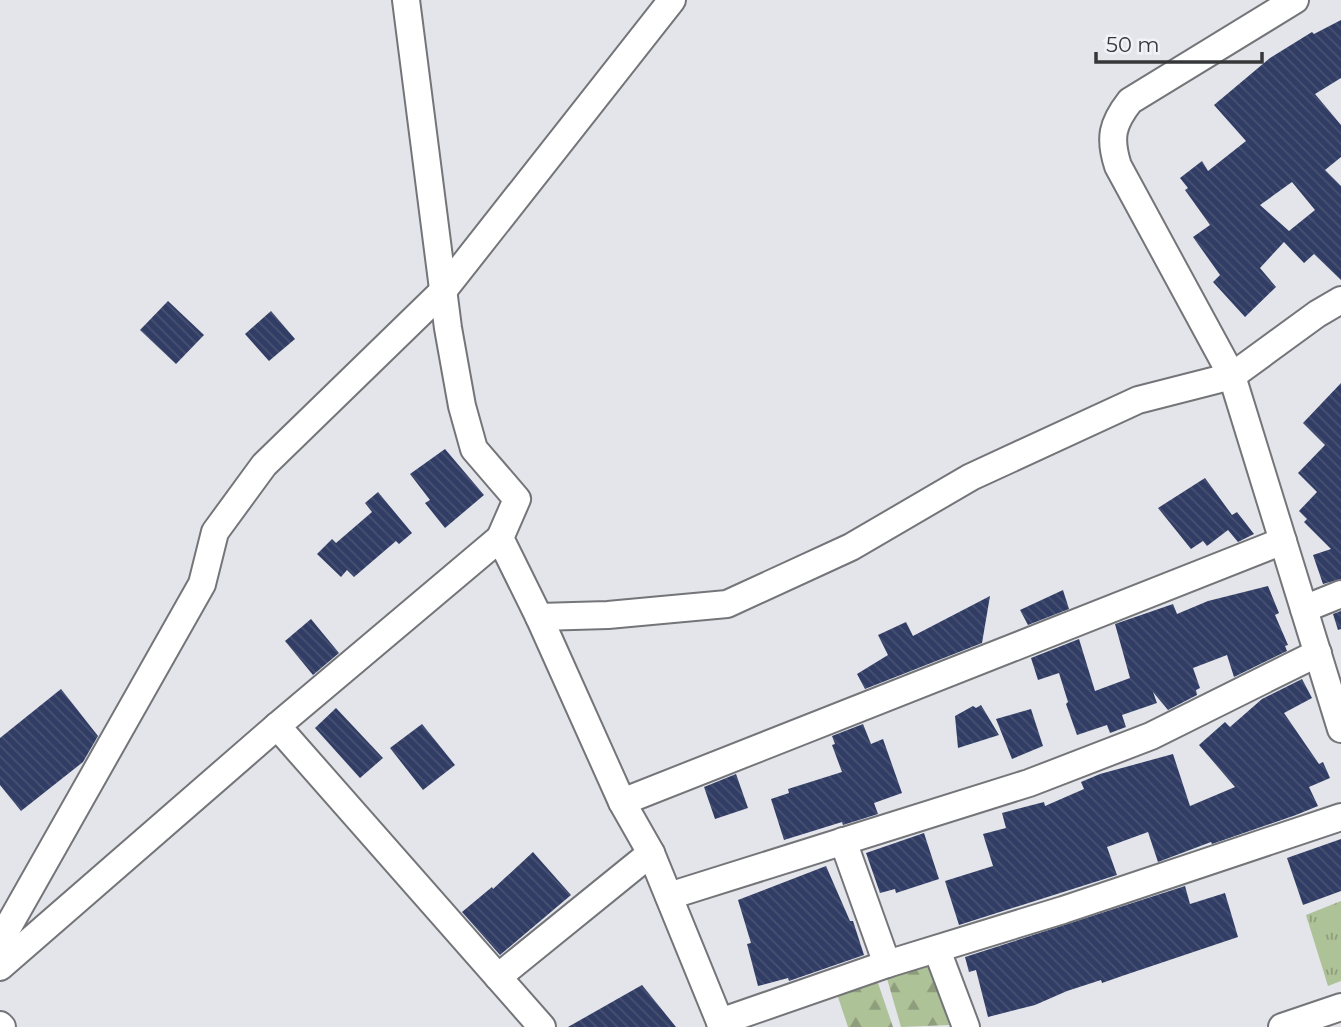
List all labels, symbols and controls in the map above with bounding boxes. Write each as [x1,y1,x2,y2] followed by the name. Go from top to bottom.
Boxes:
[1096,21,1262,65] scale bar
[1106,32,1160,57] text: 50 m

